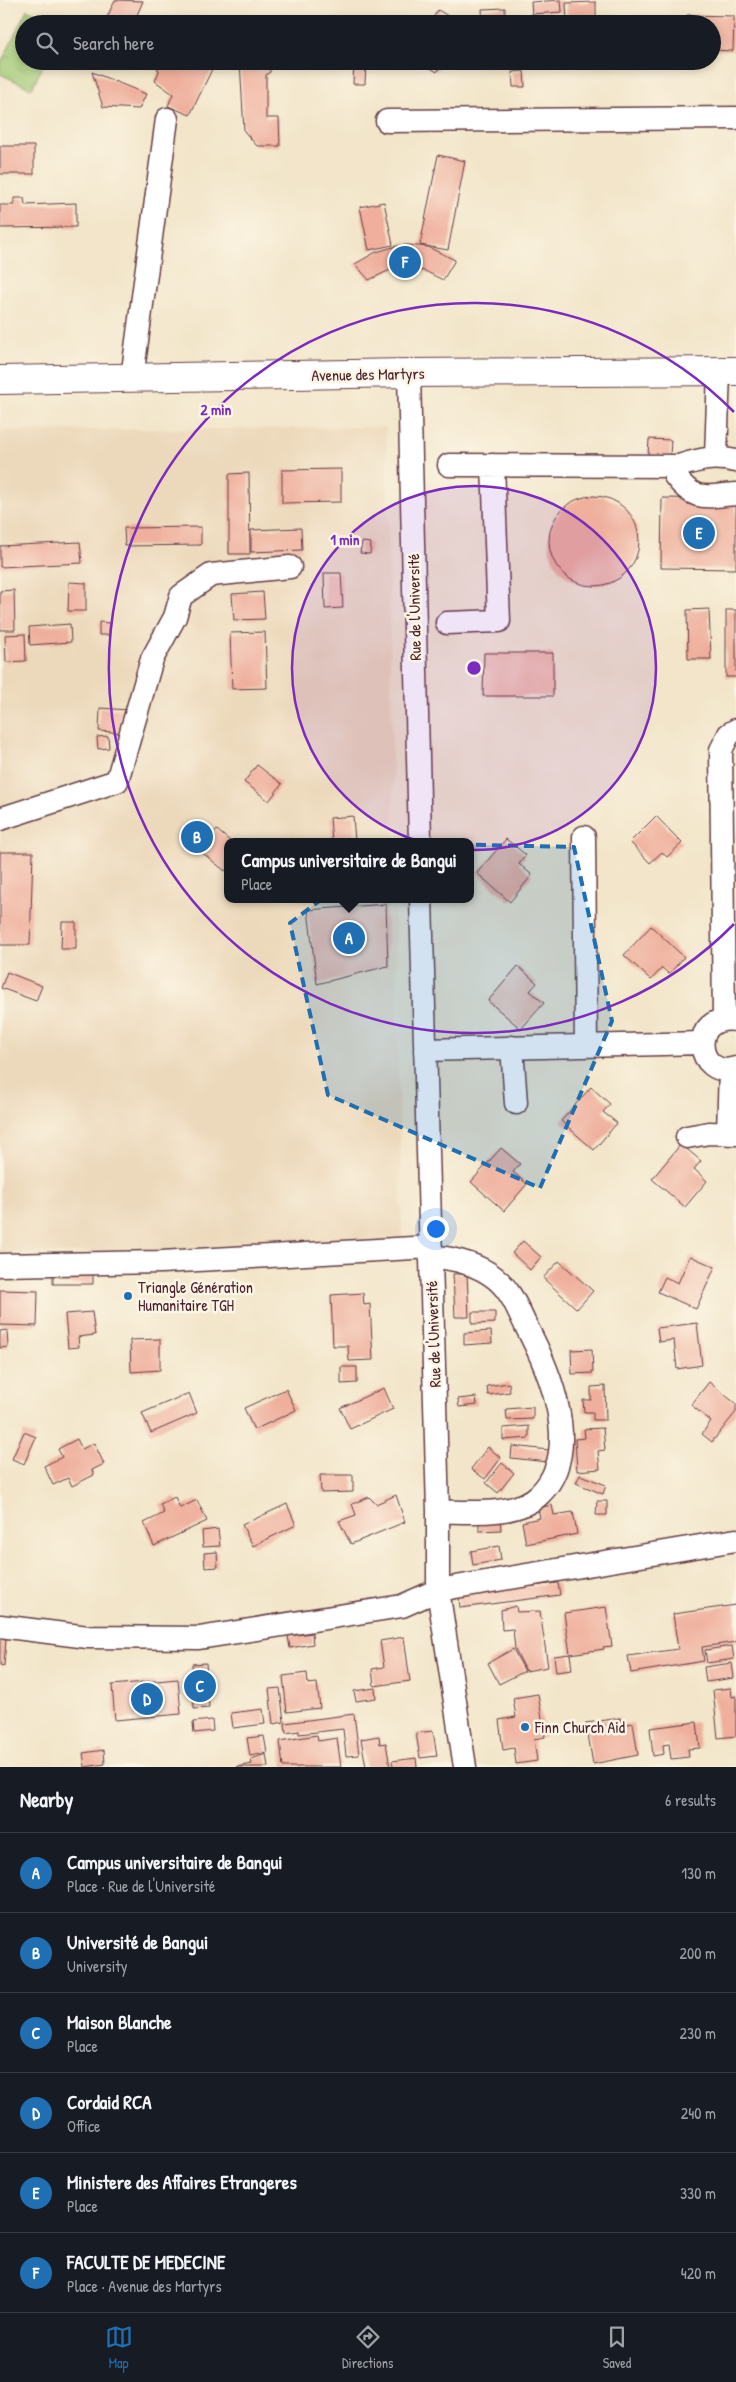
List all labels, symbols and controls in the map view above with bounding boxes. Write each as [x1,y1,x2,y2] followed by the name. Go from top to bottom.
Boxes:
[15,15,721,70] search box
[33,29,61,57] icon: search
[73,30,154,56] text: Search here
[389,243,421,281] pin: F
[311,362,425,386] street label: Avenue des Martyrs
[201,399,232,420] text: 2 min
[683,514,715,552] pin: E
[330,529,360,550] text: 1 min
[402,553,426,661] street label: Rue de l'Université
[465,659,483,677] centre of rings
[181,818,213,856] pin: B
[224,838,474,903] popup
[241,847,457,873] text: Campus universitaire de Bangui
[241,873,272,895] text: Place
[333,919,365,957] pin: A
[423,1216,449,1242] your location
[138,1276,253,1316] place label: Triangle Génération Humanitaire TGH
[420,1280,446,1388] street label: Rue de l'Université
[122,1290,134,1302] marker: Triangle Génération Humanitaire TGH
[184,1667,216,1705] pin: C
[131,1680,163,1718] pin: D
[534,1716,625,1738] place label: Finn Church Aid
[519,1721,531,1733] marker: Finn Church Aid
[20,1785,73,1814] text: Nearby
[665,1789,716,1811] text: 6 results
[67,1849,283,1875] text: Campus universitaire de Bangui
[32,1862,40,1884] text: A
[681,1862,716,1884] text: 130 m
[67,1875,215,1897] text: Place · Rue de l'Université
[67,1929,208,1955] text: Université de Bangui
[32,1942,40,1964] text: B
[680,1942,716,1964] text: 200 m
[67,1955,128,1977] text: University
[67,2009,172,2035] text: Maison Blanche
[32,2022,40,2044] text: C
[680,2022,716,2044] text: 230 m
[67,2035,98,2057] text: Place
[67,2089,152,2115] text: Cordaid RCA
[32,2102,40,2124] text: D
[681,2102,716,2124] text: 240 m
[67,2115,100,2137] text: Office
[67,2169,297,2195] text: Ministere des Affaires Etrangeres
[32,2182,40,2204] text: E
[680,2182,716,2204] text: 330 m
[67,2195,98,2217] text: Place
[67,2249,225,2275] text: FACULTE DE MEDECINE
[33,2262,39,2284] text: F
[681,2262,716,2284] text: 420 m
[67,2275,222,2297] text: Place · Avenue des Martyrs
[105,2323,133,2372] tab: Map
[342,2323,393,2372] tab: Directions
[603,2323,631,2372] tab: Saved

